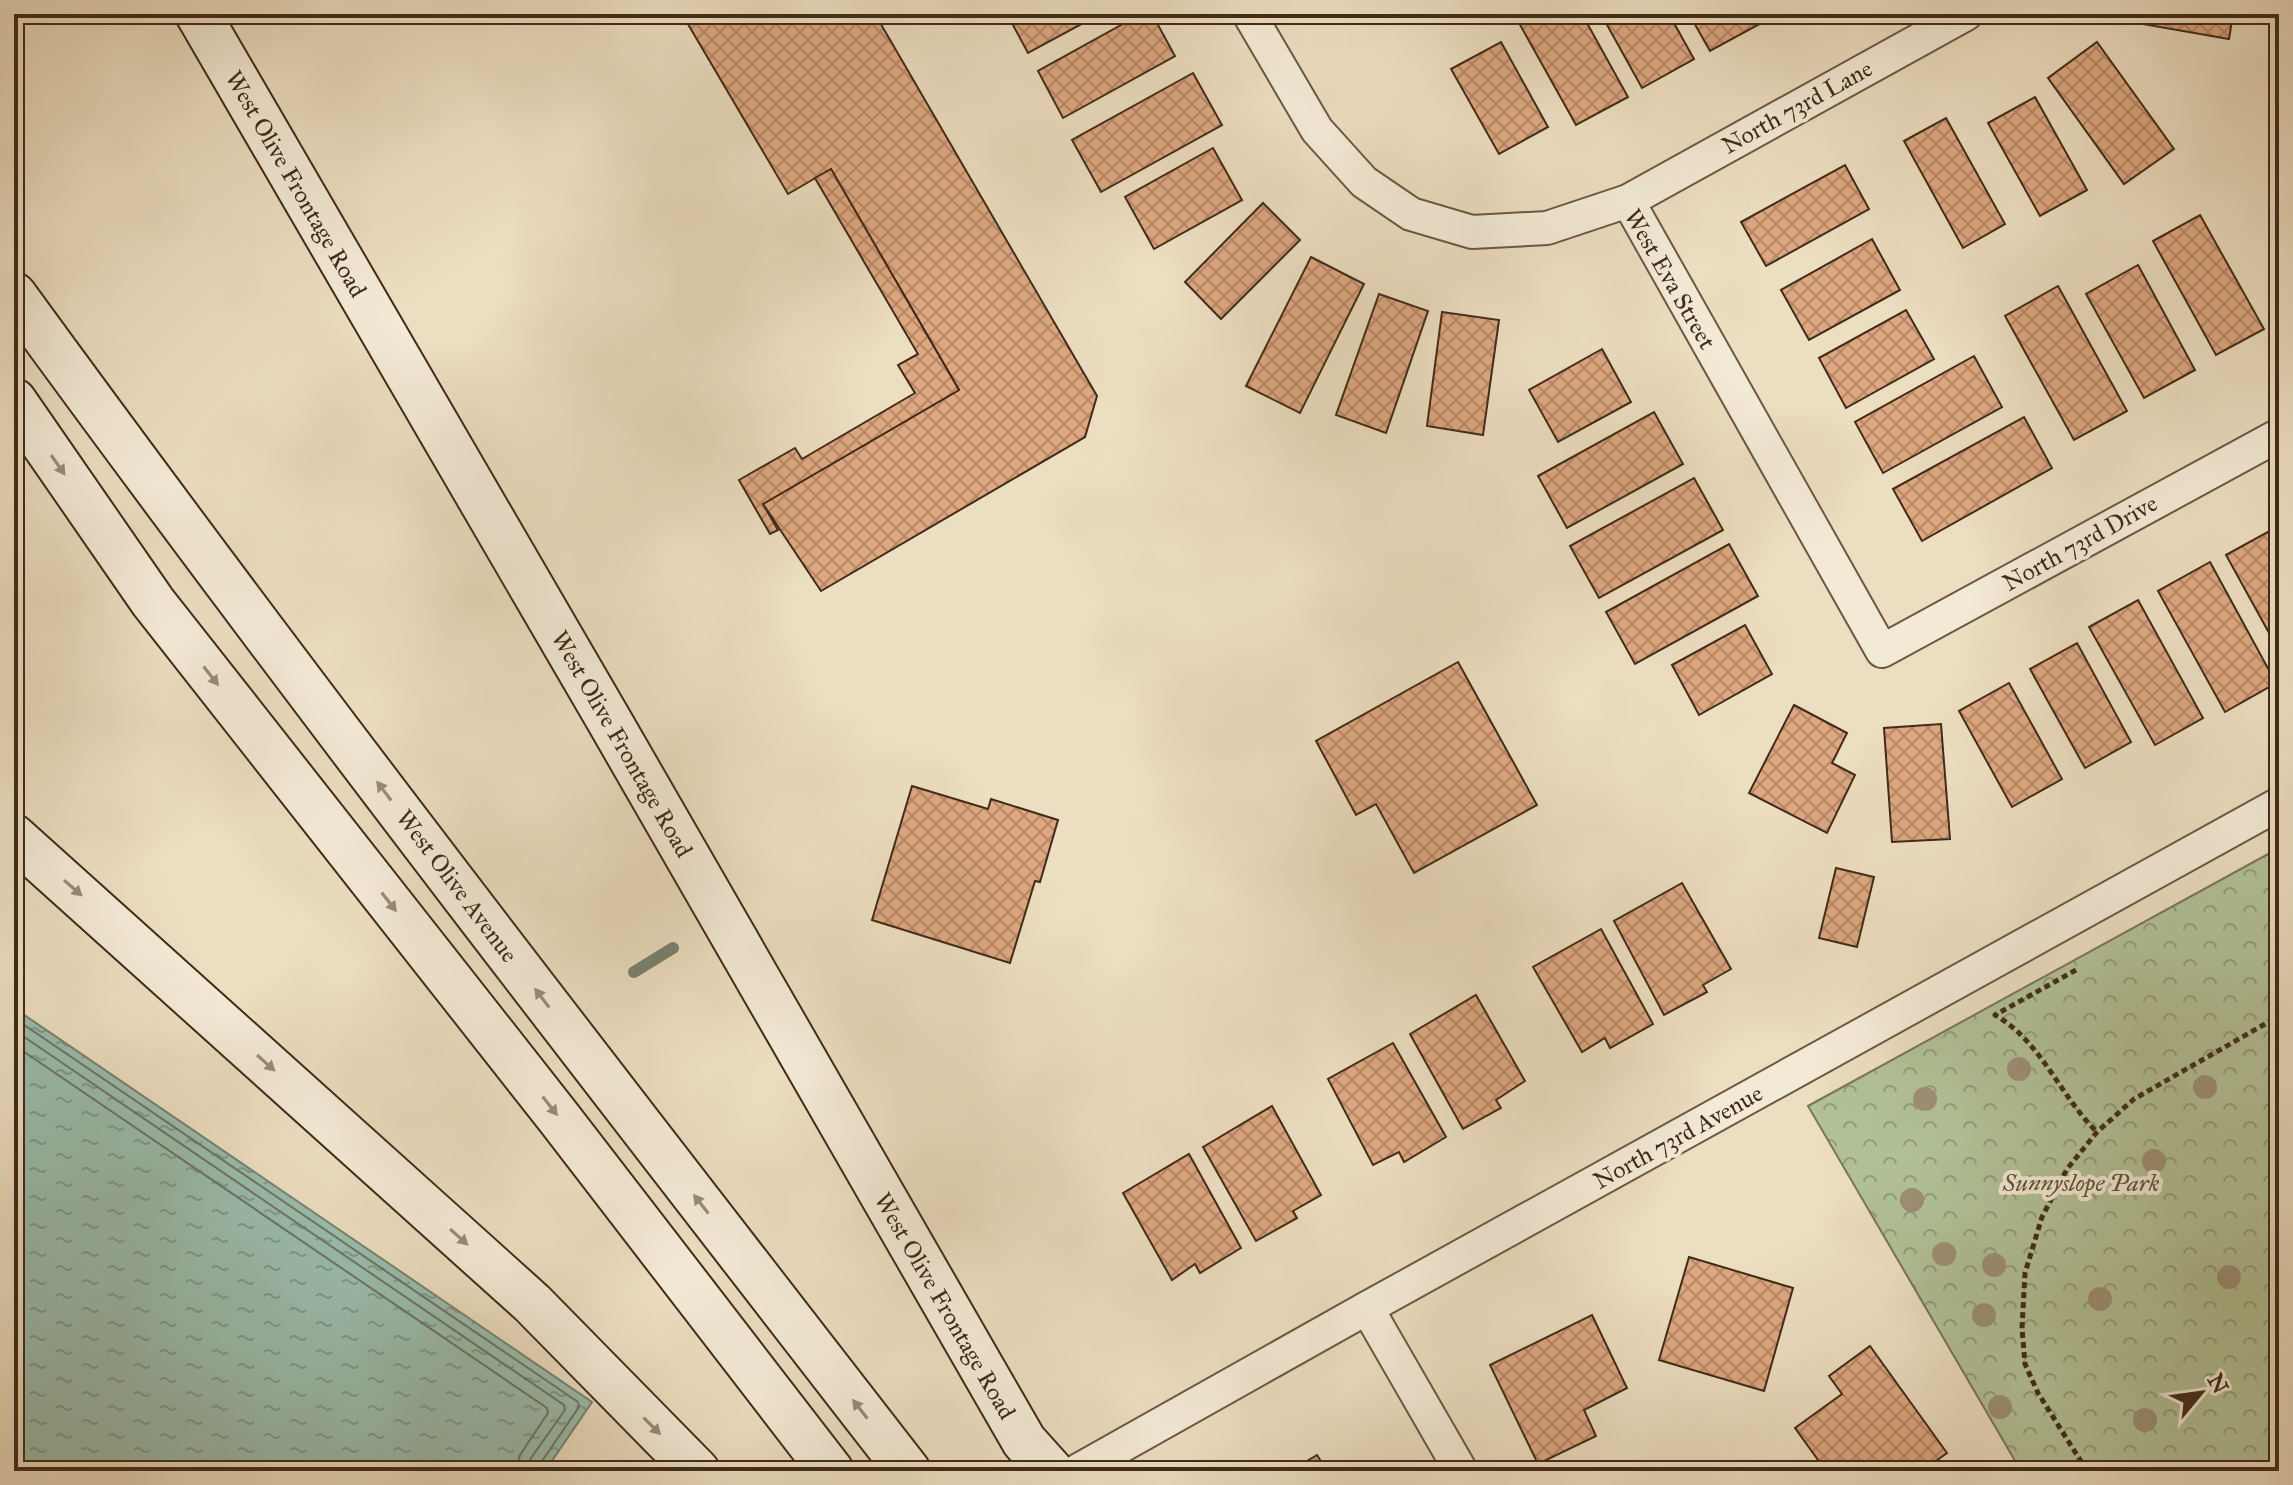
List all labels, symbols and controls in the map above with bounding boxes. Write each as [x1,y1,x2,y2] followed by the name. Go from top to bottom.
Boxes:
[1716,53,1878,161] street label: North 73rd Lane
[219,65,373,303] street label: West Olive Frontage Road
[1618,203,1723,355] street label: West Eva Street
[50,455,65,476] one-way arrow
[1997,488,2163,598] street label: North 73rd Drive
[545,625,699,863] street label: West Olive Frontage Road
[202,666,218,686] one-way arrow
[377,781,393,802] one-way arrow
[390,804,524,968] street label: West Olive Avenue
[63,879,82,897] one-way arrow
[380,892,397,912] one-way arrow
[534,988,550,1008] one-way arrow
[256,1053,275,1071] one-way arrow
[1588,1078,1768,1196] street label: North 73rd Avenue
[541,1096,557,1116] one-way arrow
[2002,1168,2160,1198] park label: Sunnyslope Park
[868,1187,1022,1425] street label: West Olive Frontage Road
[693,1194,709,1214] one-way arrow
[449,1227,468,1245] one-way arrow
[2161,1353,2241,1433] north arrow
[2202,1369,2235,1399] text: N
[852,1399,869,1419] one-way arrow
[642,1416,661,1435] one-way arrow

